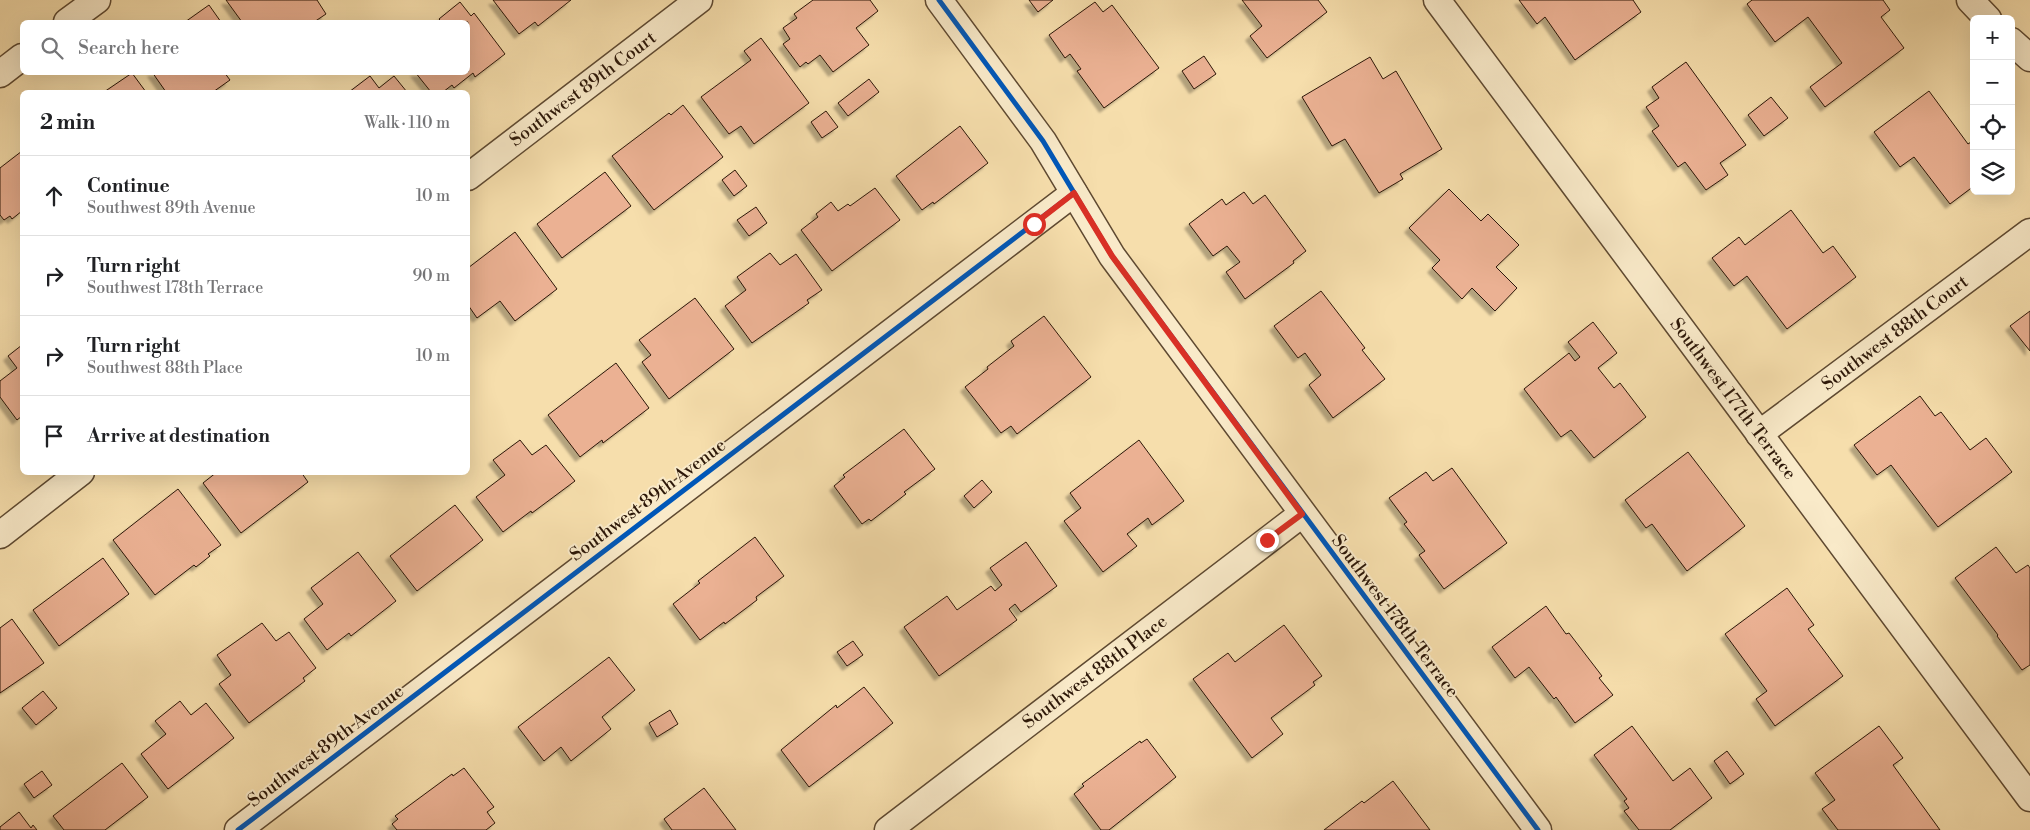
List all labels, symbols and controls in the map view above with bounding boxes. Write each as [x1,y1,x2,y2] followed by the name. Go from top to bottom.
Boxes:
[1970,15,2015,195] map controls
[1970,15,2015,60] button: +
[20,20,470,75] search box
[505,26,661,152] street label: Southwest 89th Court
[38,34,66,62] icon: search
[78,36,179,60] text: Search here
[1970,60,2015,105] button: −
[1970,105,2015,150] button: locate
[40,110,95,136] text: 2 min
[364,113,450,133] text: Walk · 110 m
[1970,150,2015,195] button: layers
[87,174,170,198] text: Continue
[40,182,68,210] icon: ahead
[416,186,450,206] text: 10 m
[87,198,256,218] text: Southwest 89th Avenue
[1023,213,1046,236] route start
[87,254,180,278] text: Turn right
[40,262,68,290] icon: right
[412,266,450,286] text: 90 m
[1817,270,1973,396] street label: Southwest 88th Court
[87,278,263,298] text: Southwest 178th Terrace
[1665,314,1801,484] street label: Southwest 177th Terrace
[87,334,180,358] text: Turn right
[40,342,68,370] icon: right
[416,346,450,366] text: 10 m
[87,358,243,378] text: Southwest 88th Place
[40,422,68,450] icon: arrive
[87,424,270,448] text: Arrive at destination
[565,434,731,566] street label: Southwest 89th Avenue
[1256,529,1279,552] route end
[1326,530,1464,702] street label: Southwest 178th Terrace
[1018,610,1172,734] street label: Southwest 88th Place
[243,680,409,812] street label: Southwest 89th Avenue

